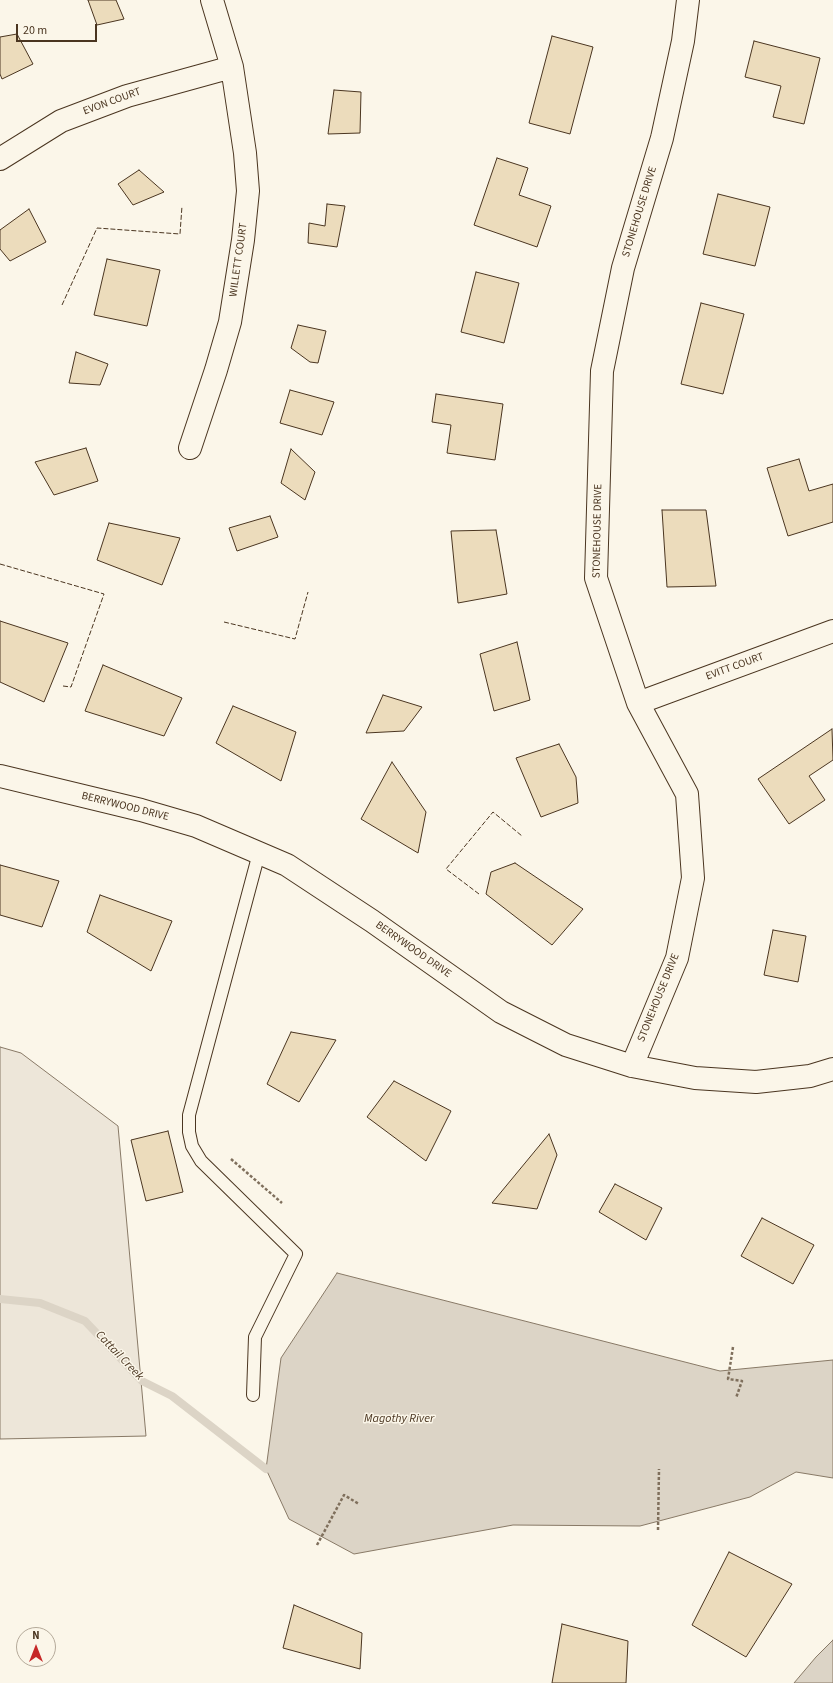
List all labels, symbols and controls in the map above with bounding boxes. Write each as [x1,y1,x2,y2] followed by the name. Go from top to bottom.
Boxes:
[18,16,99,42] scale bar
[23,22,47,39] text: 20 m
[81,85,143,119] street label: EVON COURT
[620,165,660,259] street label: STONEHOUSE DRIVE
[227,222,251,298] street label: WILLETT COURT
[591,484,605,578] street label: STONEHOUSE DRIVE
[704,650,766,684] street label: EVITT COURT
[80,790,170,824] street label: BERRYWOOD DRIVE
[373,919,453,981] street label: BERRYWOOD DRIVE
[635,952,683,1044] street label: STONEHOUSE DRIVE
[92,1328,146,1384] water label: Cattail Creek
[364,1412,434,1426] water label: Magothy River
[16,1627,56,1667] north arrow
[32,1628,40,1643] text: N

